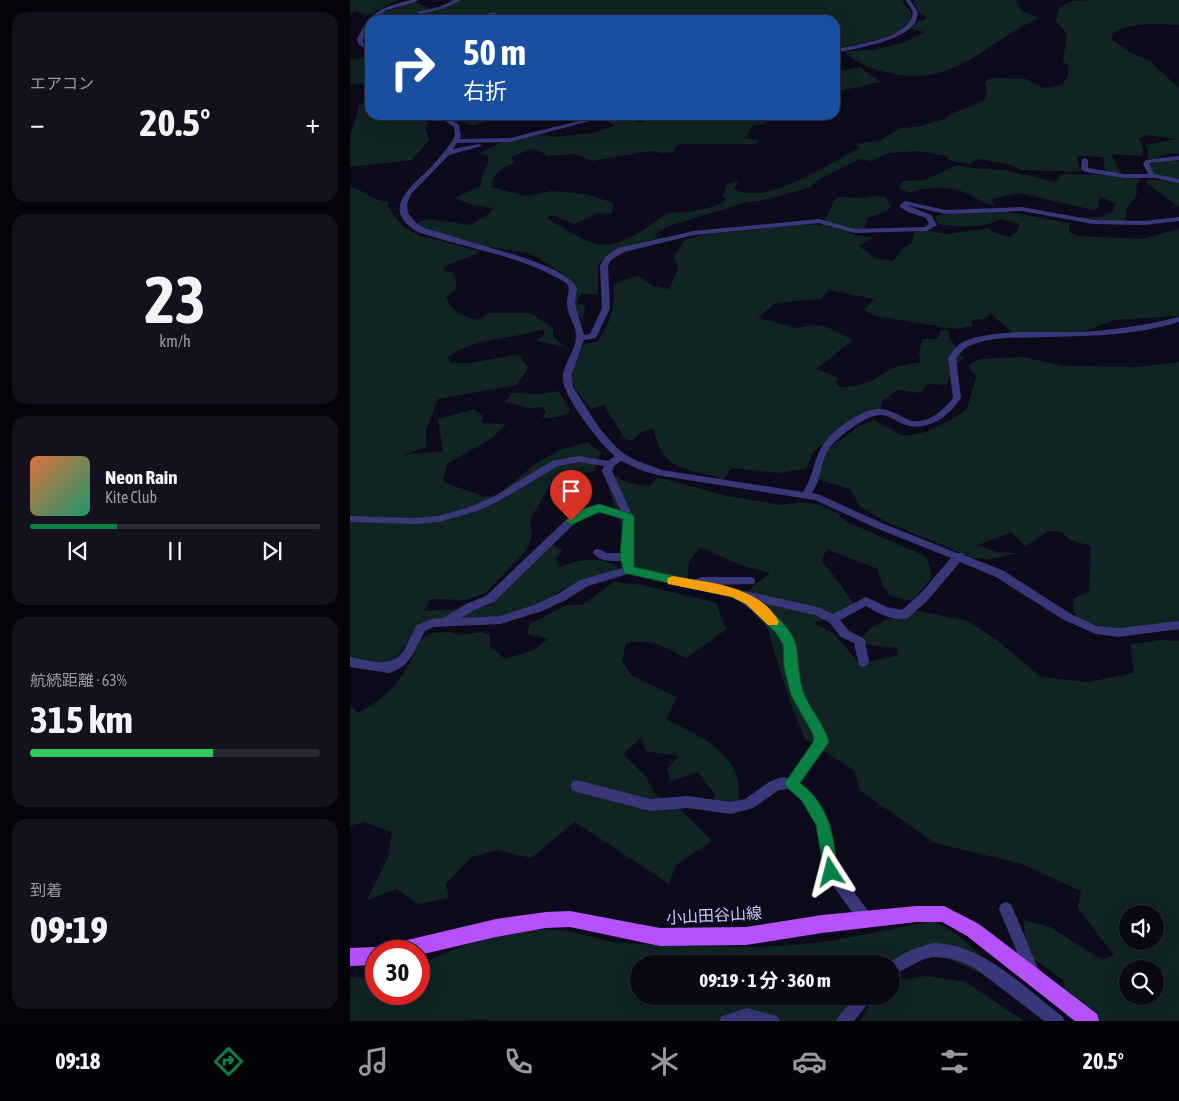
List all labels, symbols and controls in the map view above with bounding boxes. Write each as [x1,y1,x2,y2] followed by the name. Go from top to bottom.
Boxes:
[463,32,526,72] text: 50 m
[380,35,445,100] icon: right
[30,74,94,92] text: エアコン
[463,78,507,104] text: 右折
[140,101,210,144] text: 20.5°
[30,107,45,139] text: −
[305,107,320,139] text: +
[144,262,206,337] text: 23
[159,332,191,350] text: km/h
[105,466,177,488] text: Neon Rain
[550,470,592,521] pin
[557,477,585,505] icon: arrive
[105,488,157,506] text: Kite Club
[64,537,92,565] icon: previous
[161,537,189,565] icon: pause
[258,537,286,565] icon: next
[30,671,127,689] text: 航続距離 · 63%
[30,698,133,741] text: 315 km
[804,845,856,897] position arrow
[30,881,62,899] text: 到着
[666,903,762,927] street label: 小山田谷山線
[1119,905,1164,1005] map controls
[1119,905,1164,950] button: sound
[30,908,108,951] text: 09:19
[365,940,430,1005] speed limit sign: 30
[1119,960,1164,1005] button: search
[699,969,831,991] text: 09:19 · 1 分 · 360 m
[211,1044,246,1079] icon: directions
[356,1044,391,1079] icon: music
[501,1044,536,1079] icon: phone
[647,1044,682,1079] icon: climate
[792,1044,827,1079] icon: car
[937,1044,972,1079] icon: filters
[55,1048,100,1074] text: 09:18
[1083,1048,1124,1074] text: 20.5°

